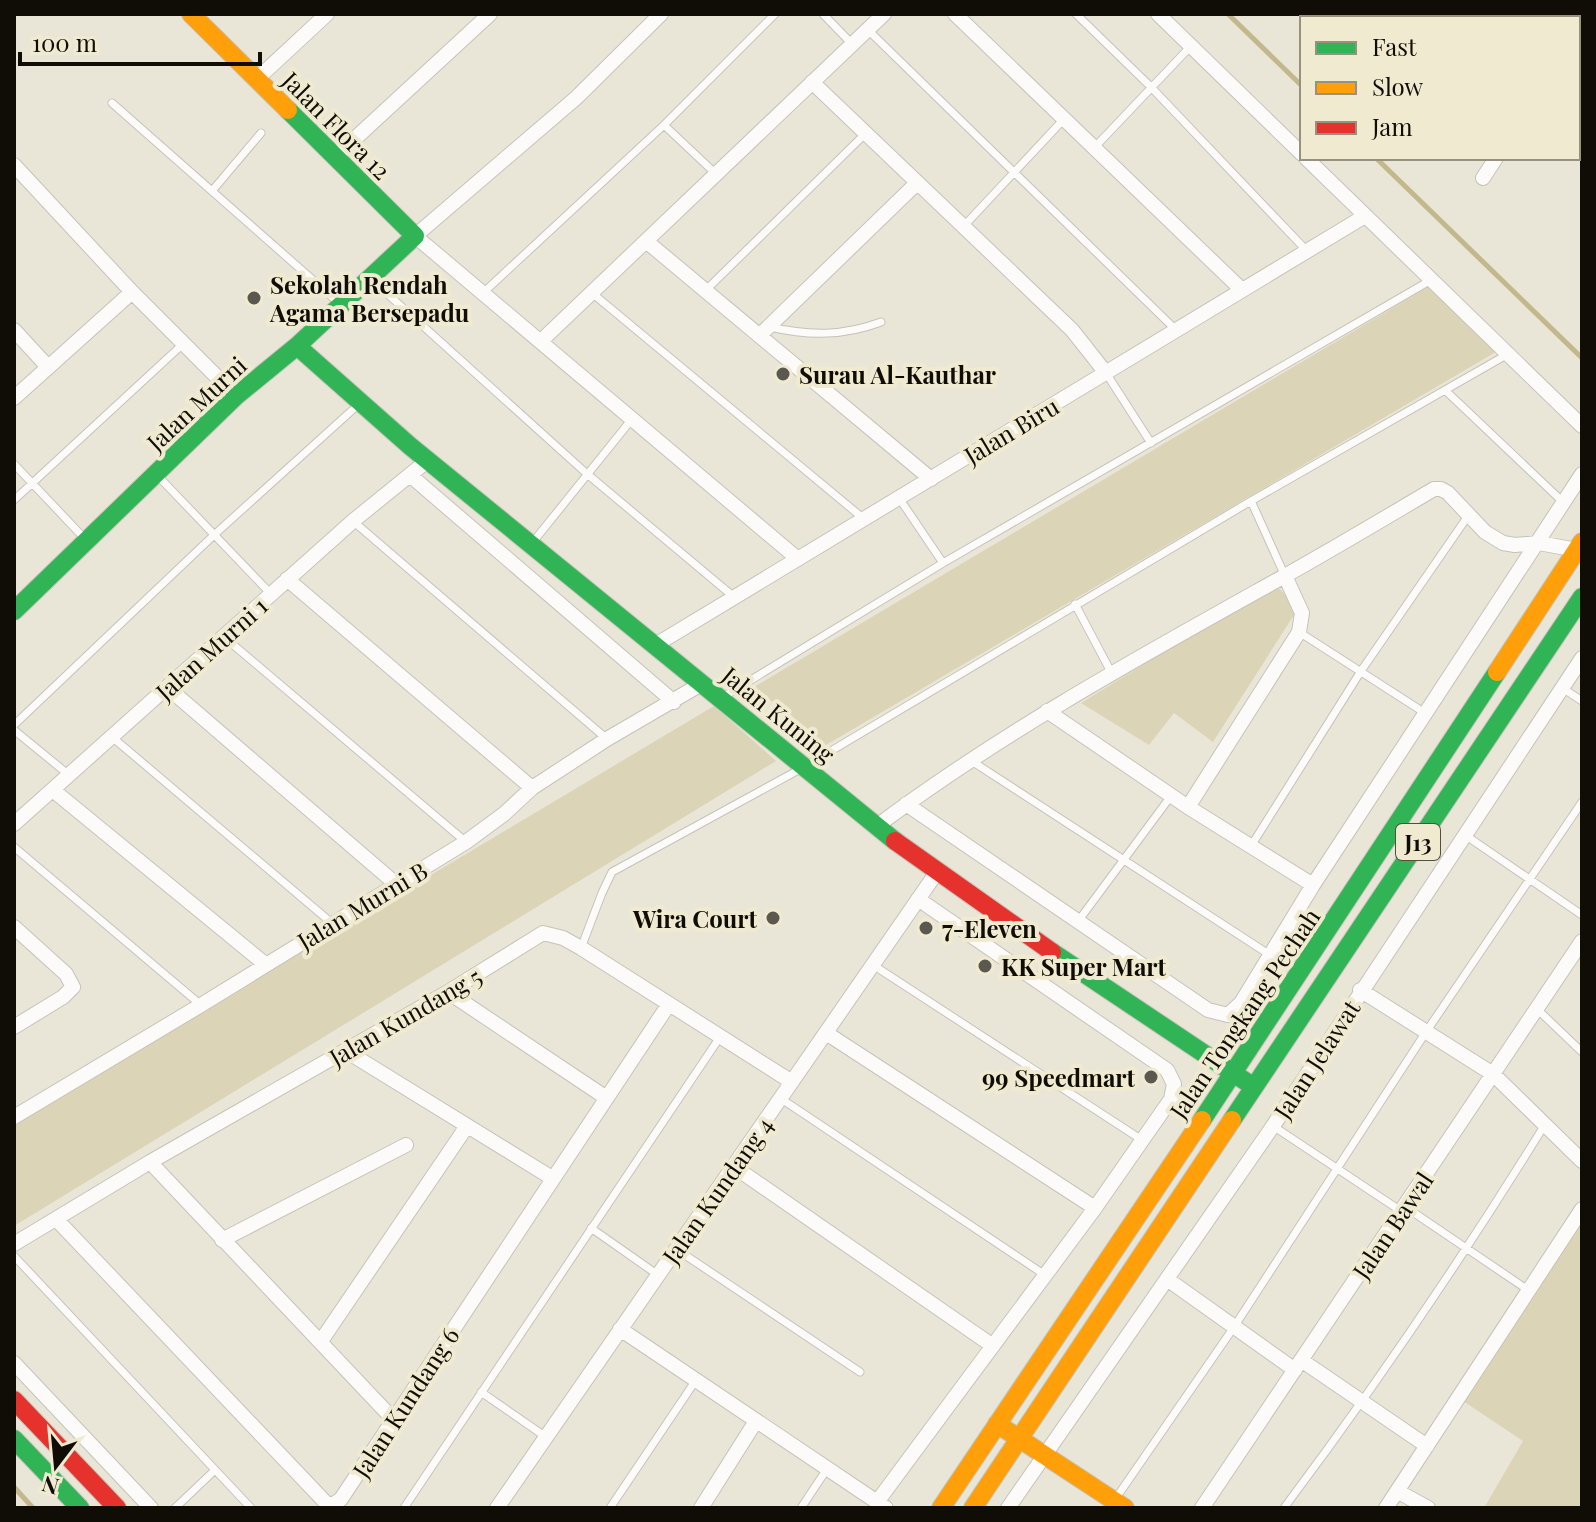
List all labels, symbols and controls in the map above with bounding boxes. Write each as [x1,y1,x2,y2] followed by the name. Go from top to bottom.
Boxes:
[20,16,260,66] scale bar
[1300,16,1580,160] legend
[32,26,97,58] text: 100 m
[1372,30,1417,62] text: Fast
[275,63,398,186] street label: Jalan Flora 12
[1372,70,1424,102] text: Slow
[1371,110,1413,142] text: Jam
[269,268,470,328] place label: Sekolah Rendah Agama Bersepadu
[245,289,263,307] marker: Sekolah Rendah Agama Bersepadu
[139,349,253,458] street label: Jalan Murni
[799,358,997,390] place label: Surau Al-Kauthar
[774,365,792,383] marker: Surau Al-Kauthar
[957,389,1064,471] street label: Jalan Biru
[148,589,274,707] street label: Jalan Murni 1
[715,658,842,769] street label: Jalan Kuning
[1396,824,1440,860] road number: J13
[290,854,433,957] street label: Jalan Murni B
[632,902,758,934] place label: Wira Court
[1161,902,1326,1125] street label: Jalan Tongkang Pechah
[764,909,782,927] marker: Wira Court
[942,912,1037,944] place label: 7-Eleven
[917,919,935,937] marker: 7-Eleven
[1001,950,1167,982] place label: KK Super Mart
[976,957,994,975] marker: KK Super Mart
[322,959,487,1073] street label: Jalan Kundang 5
[1265,993,1367,1125] street label: Jalan Jelawat
[982,1061,1136,1093] place label: 99 Speedmart
[1142,1068,1160,1086] marker: 99 Speedmart
[654,1110,780,1271] street label: Jalan Kundang 4
[1344,1165,1440,1285] street label: Jalan Bawal
[344,1321,466,1484] street label: Jalan Kundang 6
[16,1426,96,1506] north arrow
[38,1470,62,1503] text: N

